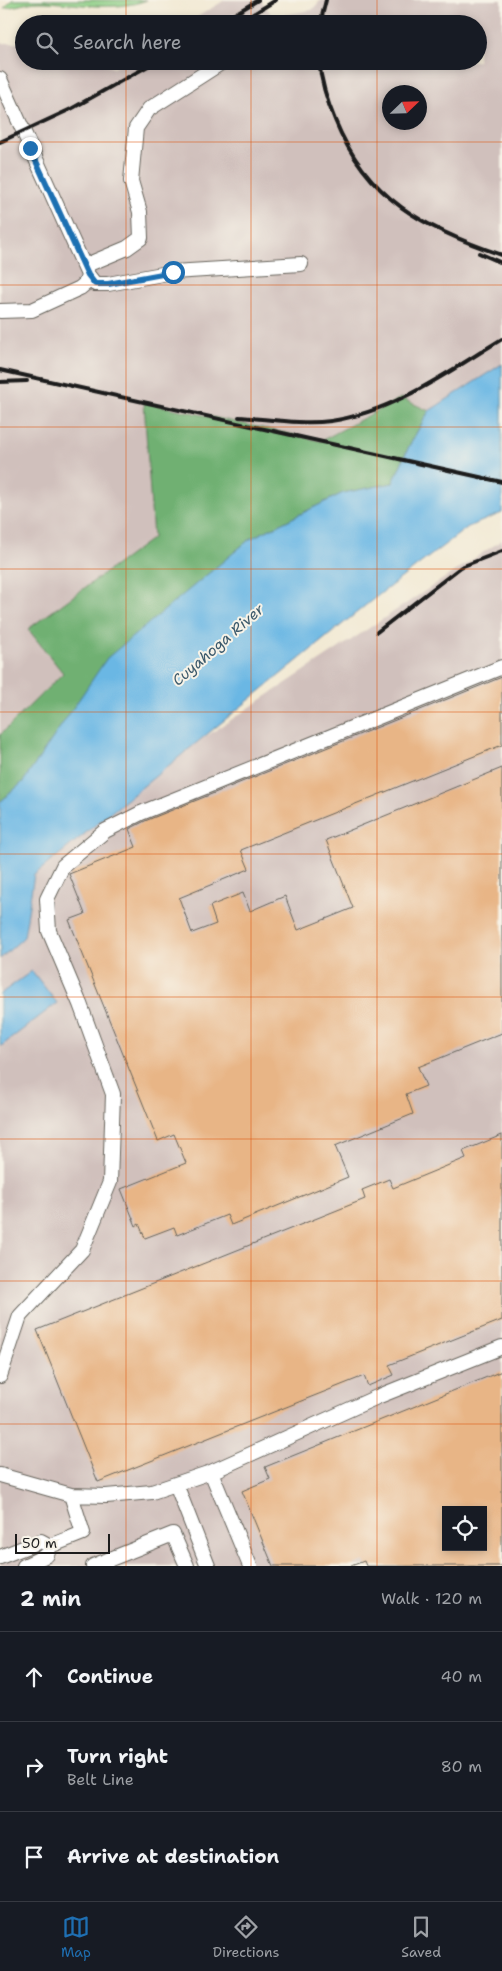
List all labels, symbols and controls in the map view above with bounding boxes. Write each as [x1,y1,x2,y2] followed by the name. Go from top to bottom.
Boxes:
[15,15,487,70] search box
[33,29,61,57] icon: search
[73,30,182,55] text: Search here
[382,85,427,130] north arrow
[19,137,42,160] route end
[162,261,185,284] route start
[168,599,269,690] water label: Cuyahoga River
[442,1506,487,1551] map controls
[442,1506,487,1551] button: locate
[15,1531,110,1554] scale bar
[22,1534,57,1552] text: 50 m
[20,1585,81,1613] text: 2 min
[381,1588,482,1609] text: Walk · 120 m
[20,1663,48,1691] icon: ahead
[67,1664,153,1689] text: Continue
[440,1666,482,1687] text: 40 m
[67,1744,168,1769] text: Turn right
[20,1753,48,1781] icon: right
[441,1756,482,1777] text: 80 m
[67,1769,134,1790] text: Belt Line
[20,1843,48,1871] icon: arrive
[67,1844,279,1869] text: Arrive at destination
[61,1913,91,1961] tab: Map
[213,1913,279,1961] tab: Directions
[401,1913,441,1961] tab: Saved

